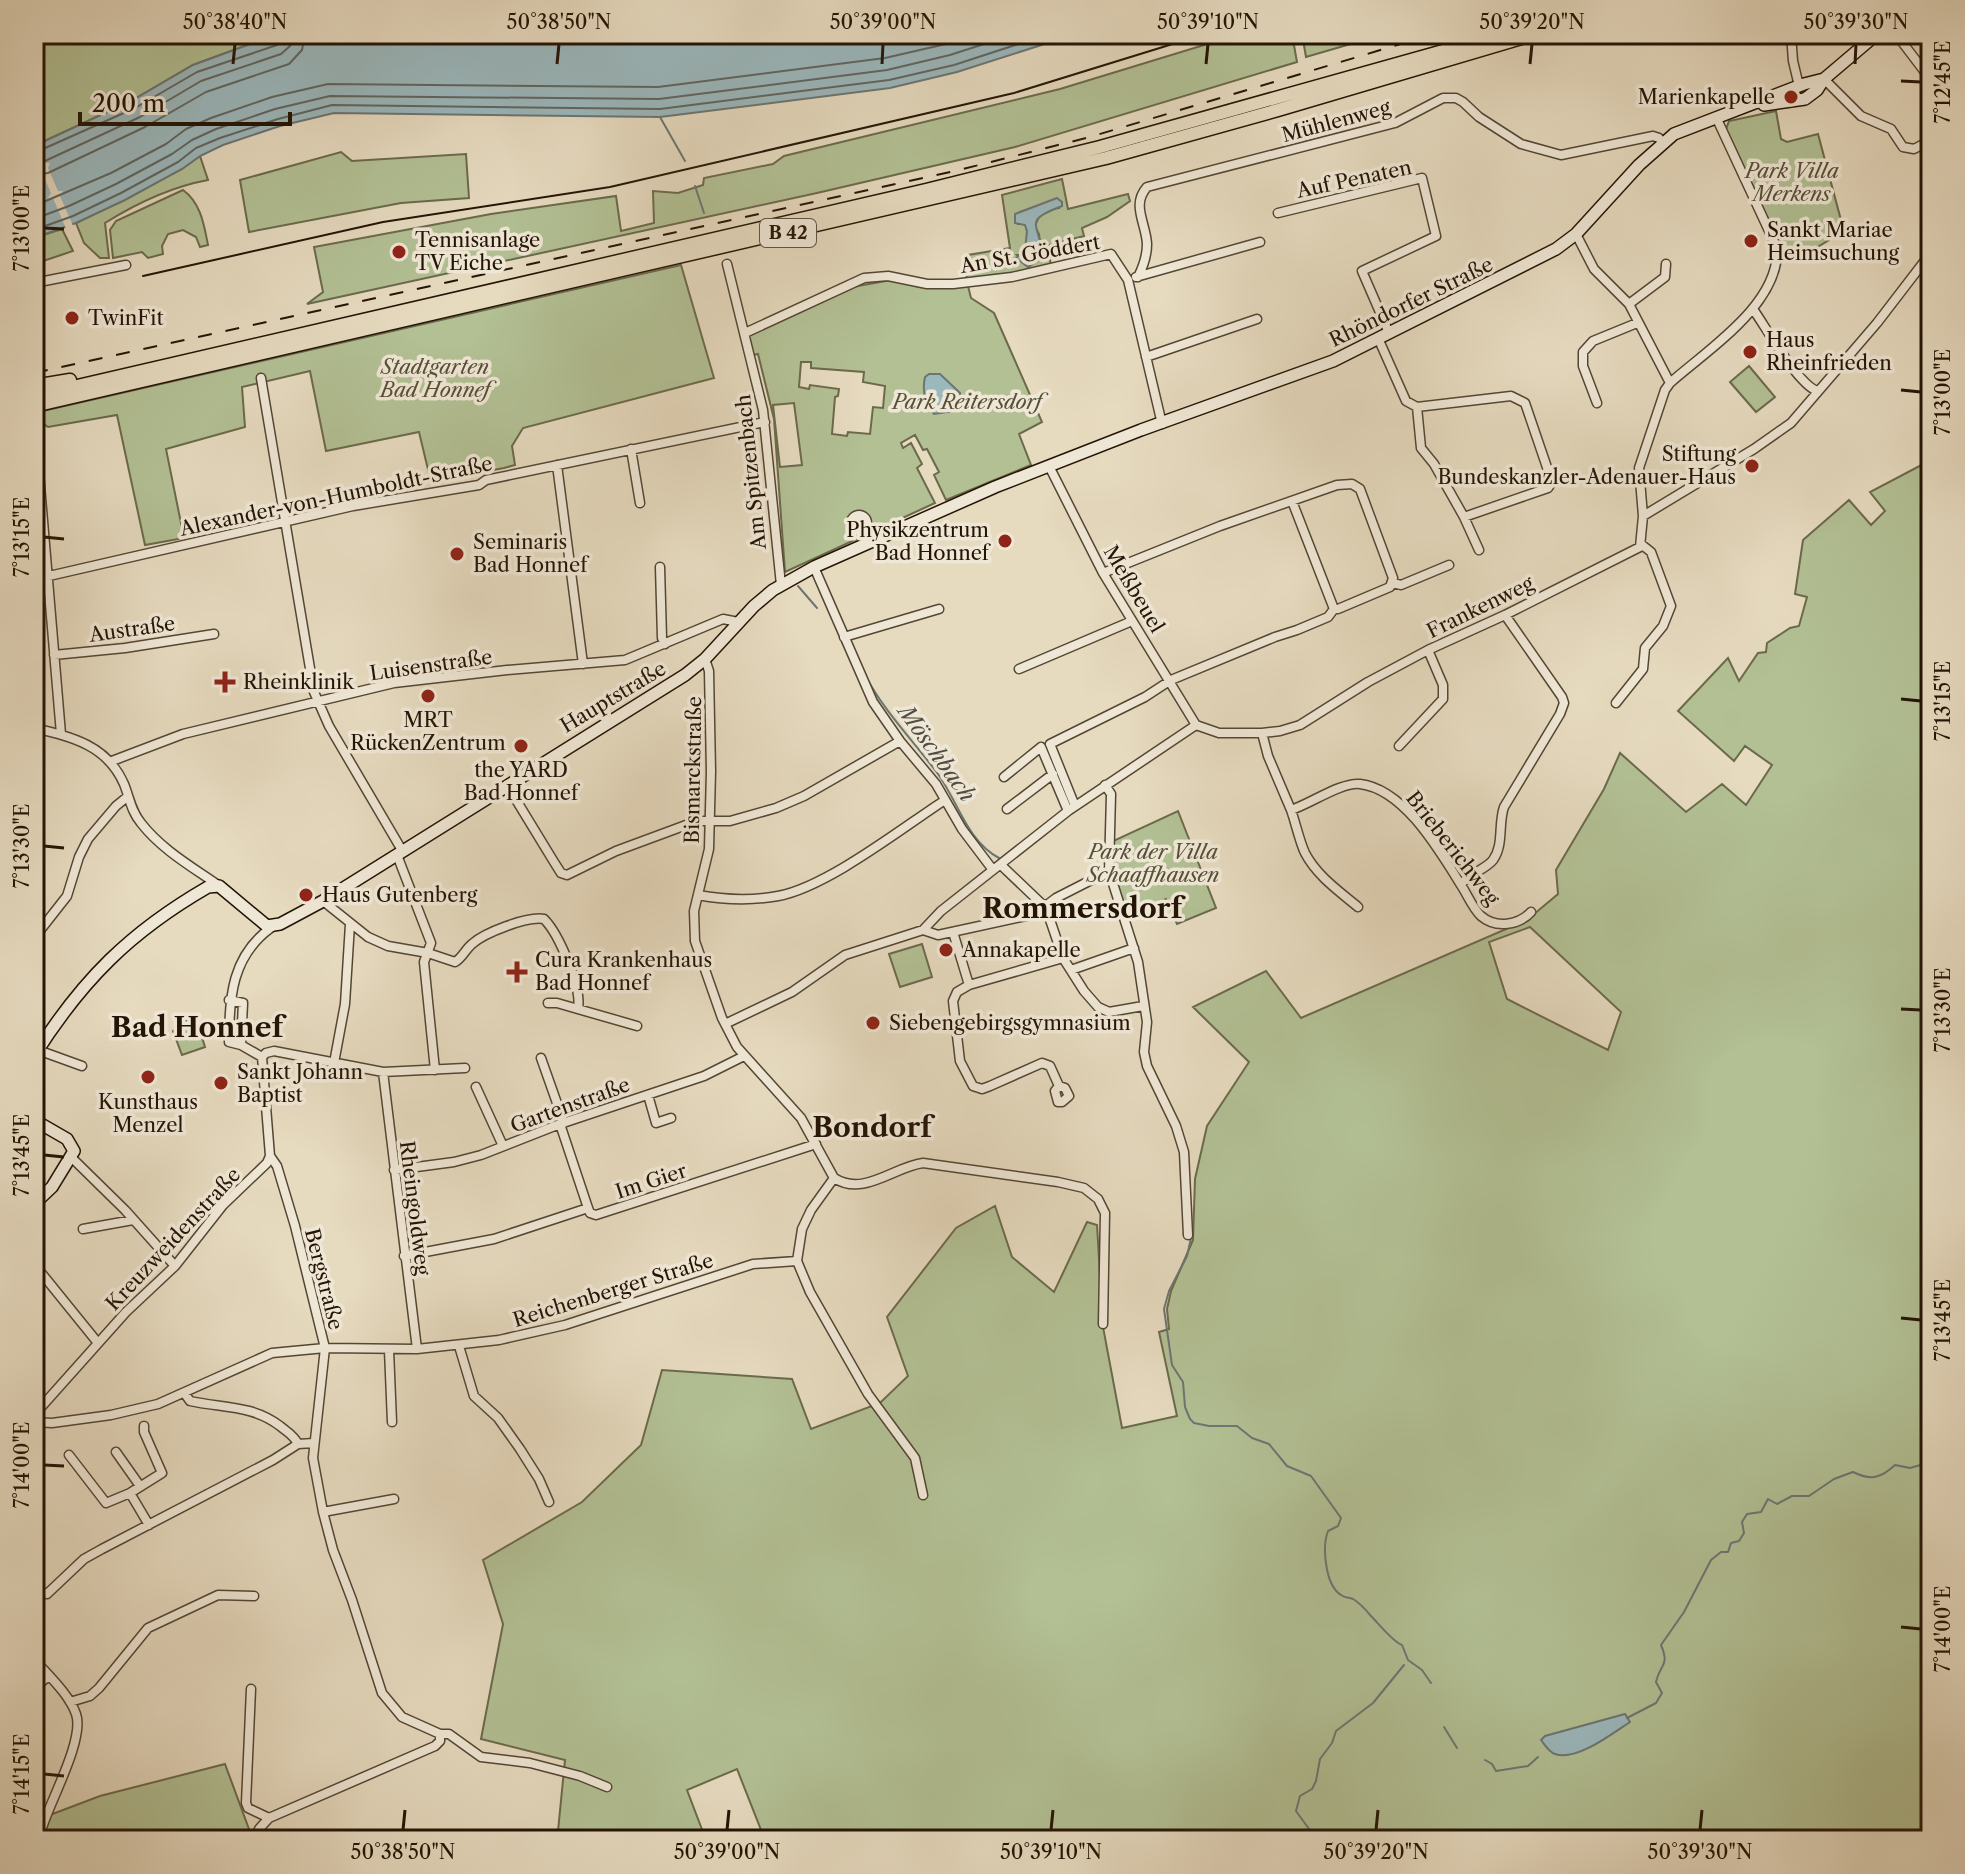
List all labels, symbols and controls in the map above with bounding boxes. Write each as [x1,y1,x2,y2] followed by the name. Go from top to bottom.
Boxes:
[183,10,287,34] text: 50°38'40"N
[507,10,611,34] text: 50°38'50"N
[830,10,936,34] text: 50°39'00"N
[1157,10,1259,34] text: 50°39'10"N
[1479,10,1585,34] text: 50°39'20"N
[1804,10,1908,34] text: 50°39'30"N
[1931,40,1955,124] text: 7°12'45"E
[80,76,290,126] scale bar
[1638,85,1775,109] place label: Marienkapelle
[1782,88,1800,106] marker: Marienkapelle
[92,89,165,118] text: 200 m
[1279,95,1393,147] street label: Mühlenweg
[1293,155,1414,203] street label: Auf Penaten
[1743,159,1839,206] park label: Park Villa Merkens
[10,185,34,271] text: 7°13'00"E
[1767,218,1899,265] place label: Sankt Mariae Heimsuchung
[760,219,816,247] road number: B 42
[415,228,540,275] place label: Tennisanlage TV Eiche
[957,230,1102,278] street label: An St. Göddert
[1742,232,1760,250] marker: Sankt Mariae Heimsuchung
[390,243,408,261] marker: Tennisanlage TV Eiche
[1325,252,1497,352] street label: Rhöndorfer Straße
[88,306,163,330] place label: TwinFit
[63,309,81,327] marker: TwinFit
[1766,328,1892,375] place label: Haus Rheinfrieden
[1741,343,1759,361] marker: Haus Rheinfrieden
[1931,349,1955,435] text: 7°13'00"E
[378,355,497,402] park label: Stadtgarten Bad Honnef
[891,390,1049,414] park label: Park Reitersdorf
[731,393,771,552] street label: Am Spitzenbach
[1437,442,1736,489] place label: Stiftung Bundeskanzler-Adenauer-Haus
[177,451,495,541] street label: Alexander-von-Humboldt-Straße
[1743,457,1761,475] marker: Stiftung Bundeskanzler-Adenauer-Haus
[10,497,34,577] text: 7°13'15"E
[846,518,992,565] place label: Physikzentrum Bad Honnef
[473,530,590,577] place label: Seminaris Bad Honnef
[996,532,1014,550] marker: Physikzentrum Bad Honnef
[1099,541,1169,637] street label: Meßbeuel
[448,545,466,563] marker: Seminaris Bad Honnef
[1423,571,1538,643] street label: Frankenweg
[87,611,176,647] street label: Austraße
[368,645,494,685] street label: Luisenstraße
[556,656,670,738] street label: Hauptstraße
[1931,661,1955,741] text: 7°13'15"E
[243,670,355,694] place label: Rheinklinik
[214,671,236,693] marker: Rheinklinik
[419,687,437,705] marker: MRT RückenZentrum
[680,696,706,844] street label: Bismarckstraße
[891,697,981,807] water label: Möschbach
[350,708,506,755] place label: MRT RückenZentrum
[512,737,530,755] marker: the YARD Bad Honnef
[464,758,581,805] place label: the YARD Bad Honnef
[1401,786,1505,910] street label: Brieberichweg
[10,803,34,889] text: 7°13'30"E
[1086,840,1219,887] park label: Park der Villa Schaaffhausen
[322,883,478,907] place label: Haus Gutenberg
[297,886,315,904] marker: Haus Gutenberg
[982,891,1186,925] district label: Rommersdorf
[961,938,1081,962] place label: Annakapelle
[937,941,955,959] marker: Annakapelle
[535,948,712,995] place label: Cura Krankenhaus Bad Honnef
[506,961,528,983] marker: Cura Krankenhaus Bad Honnef
[1931,967,1955,1053] text: 7°13'30"E
[111,1010,287,1044] district label: Bad Honnef
[889,1011,1131,1035] place label: Siebengebirgsgymnasium
[864,1014,882,1032] marker: Siebengebirgsgymnasium
[237,1060,363,1107] place label: Sankt Johann Baptist
[139,1068,157,1086] marker: Kunsthaus Menzel
[507,1072,633,1138] street label: Gartenstraße
[212,1074,230,1092] marker: Sankt Johann Baptist
[98,1090,198,1137] place label: Kunsthaus Menzel
[812,1110,936,1144] district label: Bondorf
[10,1114,34,1196] text: 7°13'45"E
[395,1139,435,1277] street label: Rheingoldweg
[612,1158,690,1204] street label: Im Gier
[101,1163,245,1315] street label: Kreuzweidenstraße
[300,1226,348,1332] street label: Bergstraße
[510,1248,716,1332] street label: Reichenberger Straße
[1931,1279,1955,1361] text: 7°13'45"E
[10,1421,34,1509] text: 7°14'00"E
[1931,1585,1955,1673] text: 7°14'00"E
[10,1733,34,1815] text: 7°14'15"E
[351,1840,455,1864] text: 50°38'50"N
[674,1840,780,1864] text: 50°39'00"N
[1000,1840,1102,1864] text: 50°39'10"N
[1323,1840,1429,1864] text: 50°39'20"N
[1648,1840,1752,1864] text: 50°39'30"N

